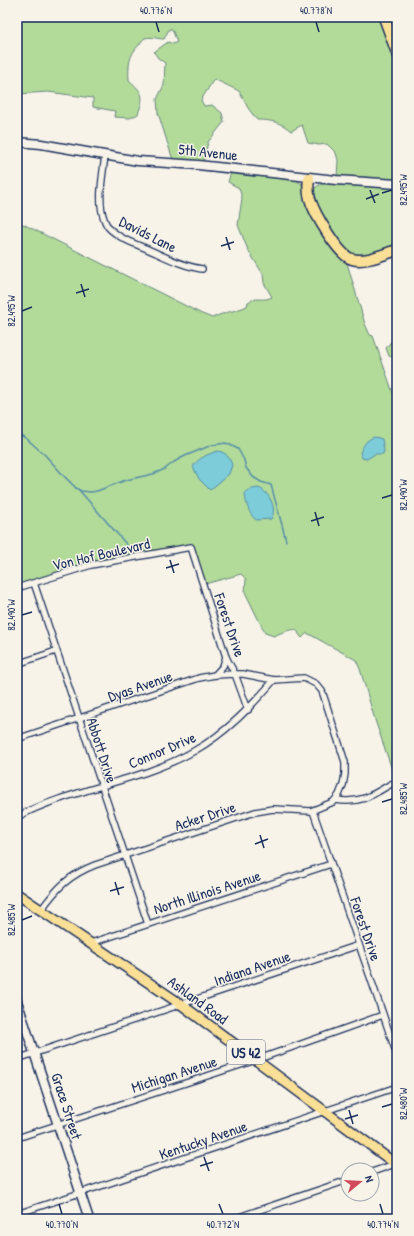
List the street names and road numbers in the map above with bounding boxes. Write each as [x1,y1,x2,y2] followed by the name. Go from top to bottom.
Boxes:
[177,138,239,166] street label: 5th Avenue
[116,211,180,257] street label: Davids Lane
[50,533,152,575] street label: Von Hof Boulevard
[209,589,251,660] street label: Forest Drive
[105,665,175,707] street label: Dyas Avenue
[82,715,122,785] street label: Abbott Drive
[125,726,199,774] street label: Connor Drive
[172,796,238,836] street label: Acker Drive
[151,865,263,919] street label: North Illinois Avenue
[345,893,387,964] street label: Forest Drive
[211,945,293,991] street label: Indiana Avenue
[164,971,233,1029] street label: Ashland Road
[227,1040,265,1064] road number: US 42
[129,1050,219,1098] street label: Michigan Avenue
[46,1070,88,1143] street label: Grace Street
[156,1115,250,1165] street label: Kentucky Avenue

